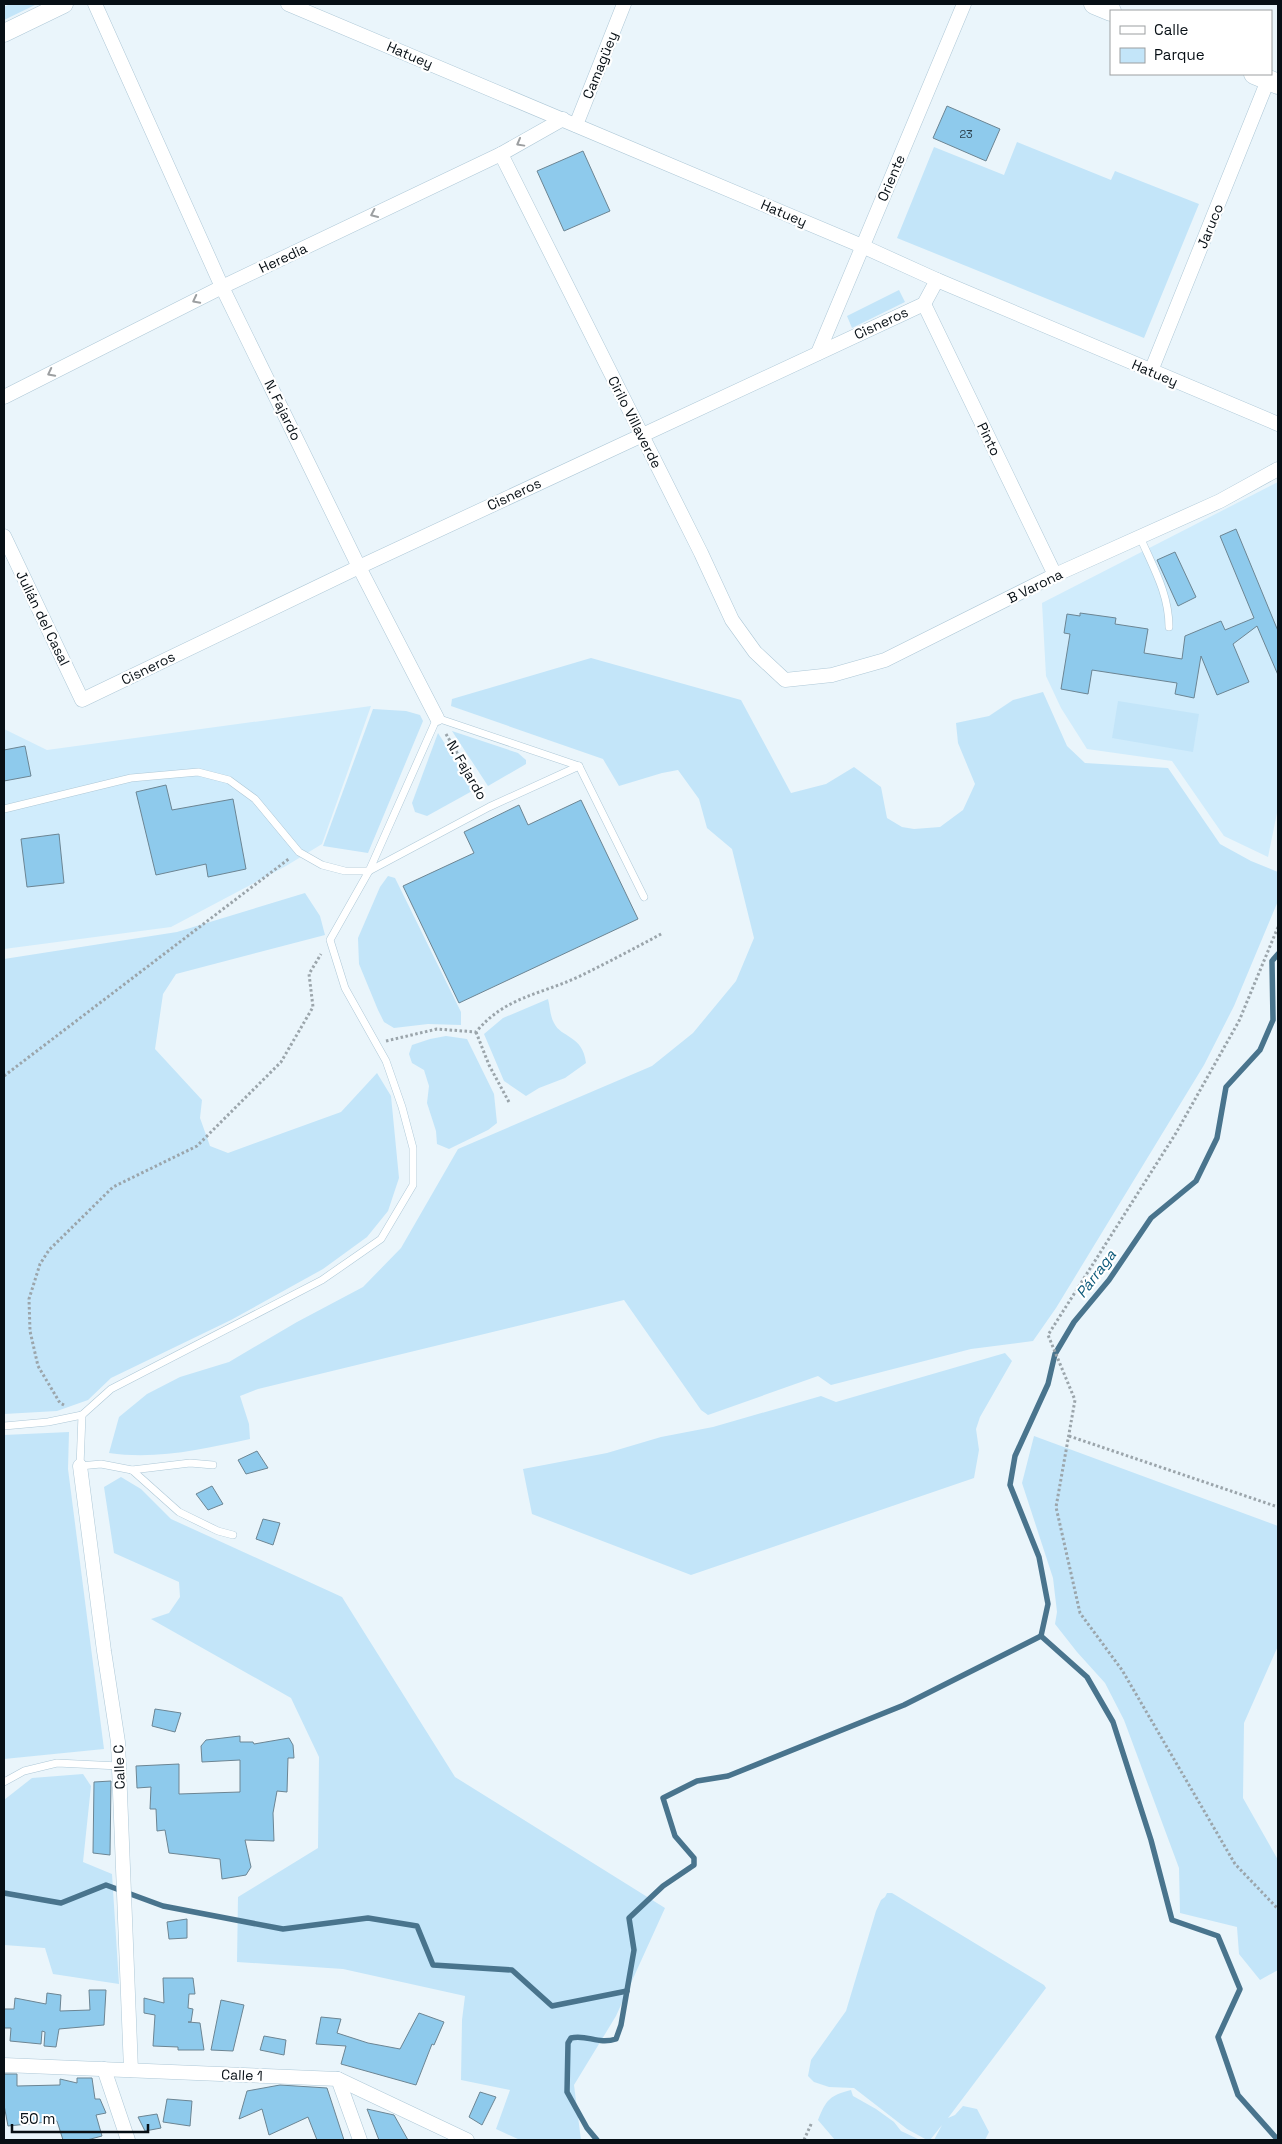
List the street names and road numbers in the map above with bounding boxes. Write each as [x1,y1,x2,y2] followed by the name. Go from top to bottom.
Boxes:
[578,29,622,101] street label: Camagüey
[384,37,436,73] street label: Hatuey
[873,152,909,204] street label: Oriente
[758,195,810,231] street label: Hatuey
[1193,201,1227,251] street label: Jaruco
[256,239,310,277] street label: Heredia
[851,303,911,343] street label: Cisneros
[1129,355,1181,391] street label: Hatuey
[604,373,666,471] street label: Cirilo Villaverde
[261,377,305,443] street label: N. Fajardo
[973,419,1005,459] street label: Pinto
[484,474,544,514] street label: Cisneros
[1004,565,1066,607] street label: B Varona
[12,567,74,669] street label: Julián del Casal
[118,647,178,689] street label: Cisneros
[443,737,491,803] street label: N. Fajardo
[109,1744,129,1790] street label: Calle C
[221,2065,263,2085] street label: Calle 1

